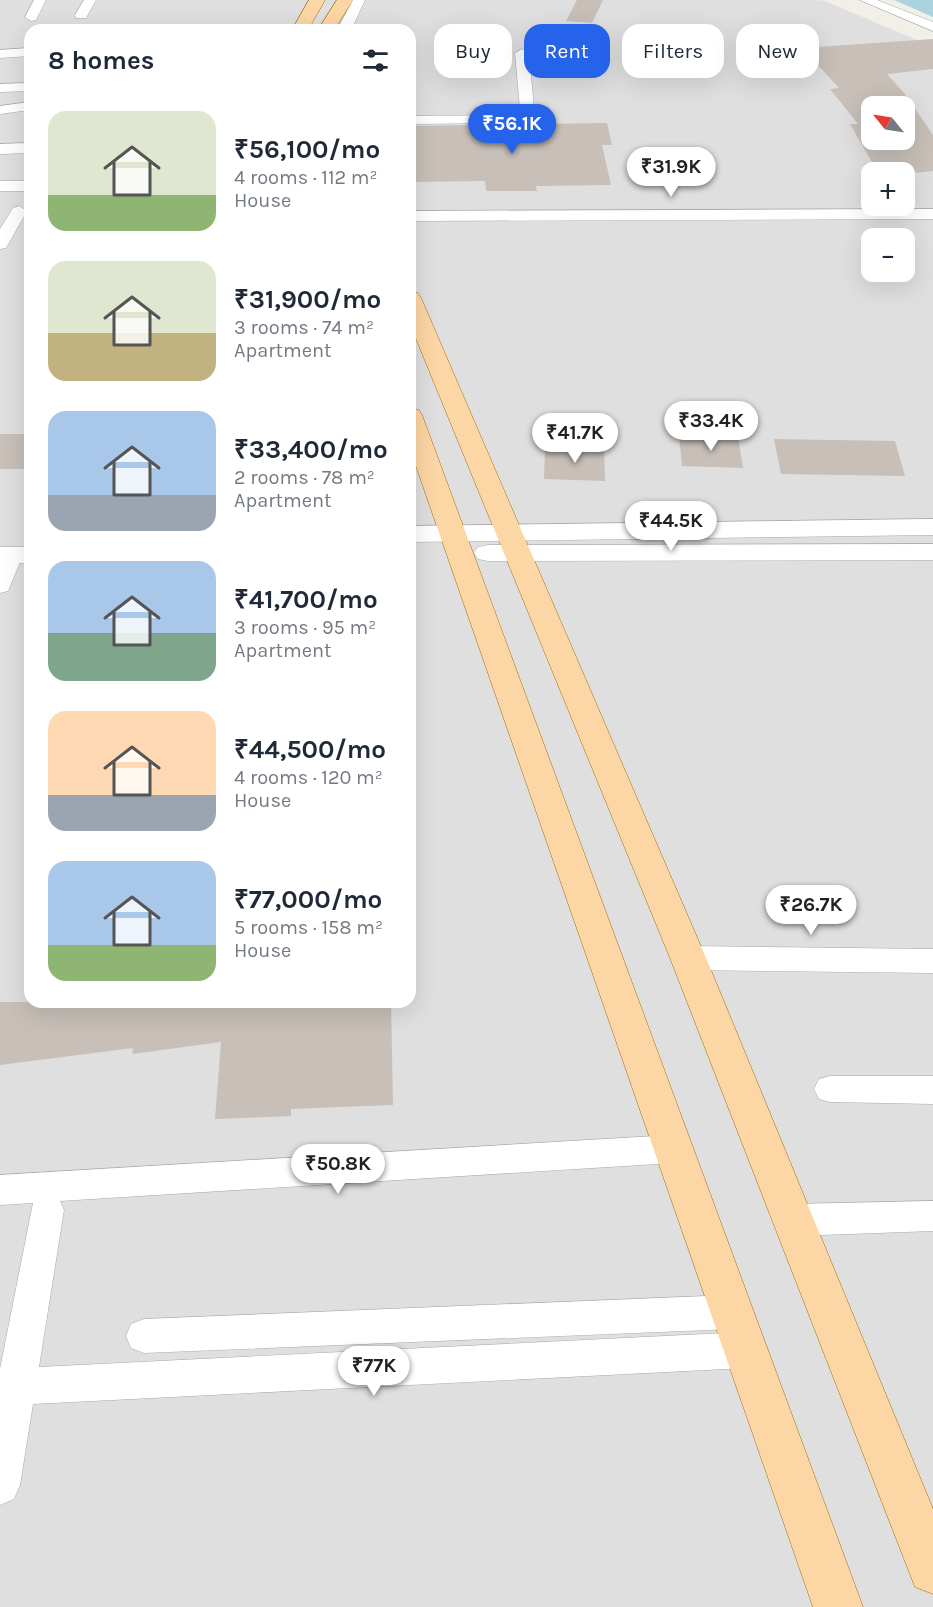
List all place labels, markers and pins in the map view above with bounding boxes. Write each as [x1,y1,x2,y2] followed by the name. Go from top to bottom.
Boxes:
[463,104,561,155] pin: ₹56.1K
[622,147,720,198] pin: ₹31.9K
[662,401,760,452] pin: ₹33.4K
[526,413,624,464] pin: ₹41.7K
[622,501,720,552] pin: ₹44.5K
[762,885,860,936] pin: ₹26.7K
[289,1144,387,1195] pin: ₹50.8K
[338,1346,410,1397] pin: ₹77K

